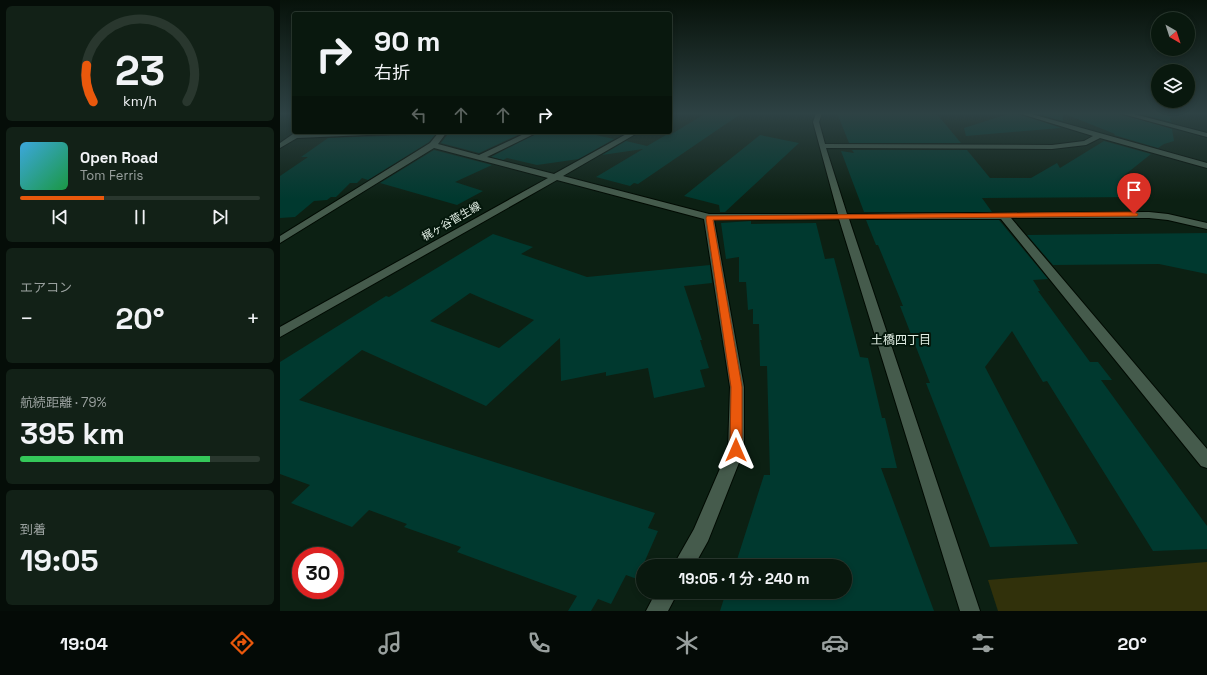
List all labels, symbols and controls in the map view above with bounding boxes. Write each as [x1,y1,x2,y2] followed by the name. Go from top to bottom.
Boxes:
[1151,12,1195,56] north arrow
[1151,12,1195,108] map controls
[374,23,440,59] text: 90 m
[308,28,360,80] icon: right
[115,43,165,96] text: 23
[374,61,410,84] text: 右折
[1151,64,1195,108] button: layers
[123,91,157,109] text: km/h
[408,104,430,126] icon: left
[450,104,472,126] icon: ahead
[492,104,514,126] icon: ahead
[534,104,556,126] icon: right
[80,148,158,167] text: Open Road
[80,167,143,184] text: Tom Ferris
[1117,173,1151,214] pin
[1123,179,1145,201] icon: arrive
[419,198,483,244] street label: 梶ヶ谷菅生線
[49,206,71,228] icon: previous
[129,206,151,228] icon: pause
[209,206,231,228] icon: next
[20,279,72,296] text: エアコン
[115,299,165,338] text: 20°
[20,304,34,332] text: −
[246,304,260,332] text: +
[871,332,931,348] district label: 土橋四丁目
[20,394,106,411] text: 航続距離 · 79%
[20,414,125,453] text: 395 km
[715,429,757,471] position arrow
[20,521,46,538] text: 到着
[20,541,98,580] text: 19:05
[292,547,344,599] speed limit sign: 30
[678,569,810,588] text: 19:05 · 1 分 · 240 m
[228,629,256,657] icon: directions
[376,629,404,657] icon: music
[525,629,553,657] icon: phone
[673,629,701,657] icon: climate
[821,629,849,657] icon: car
[969,629,997,657] icon: filters
[60,632,108,655] text: 19:04
[1117,632,1147,655] text: 20°

